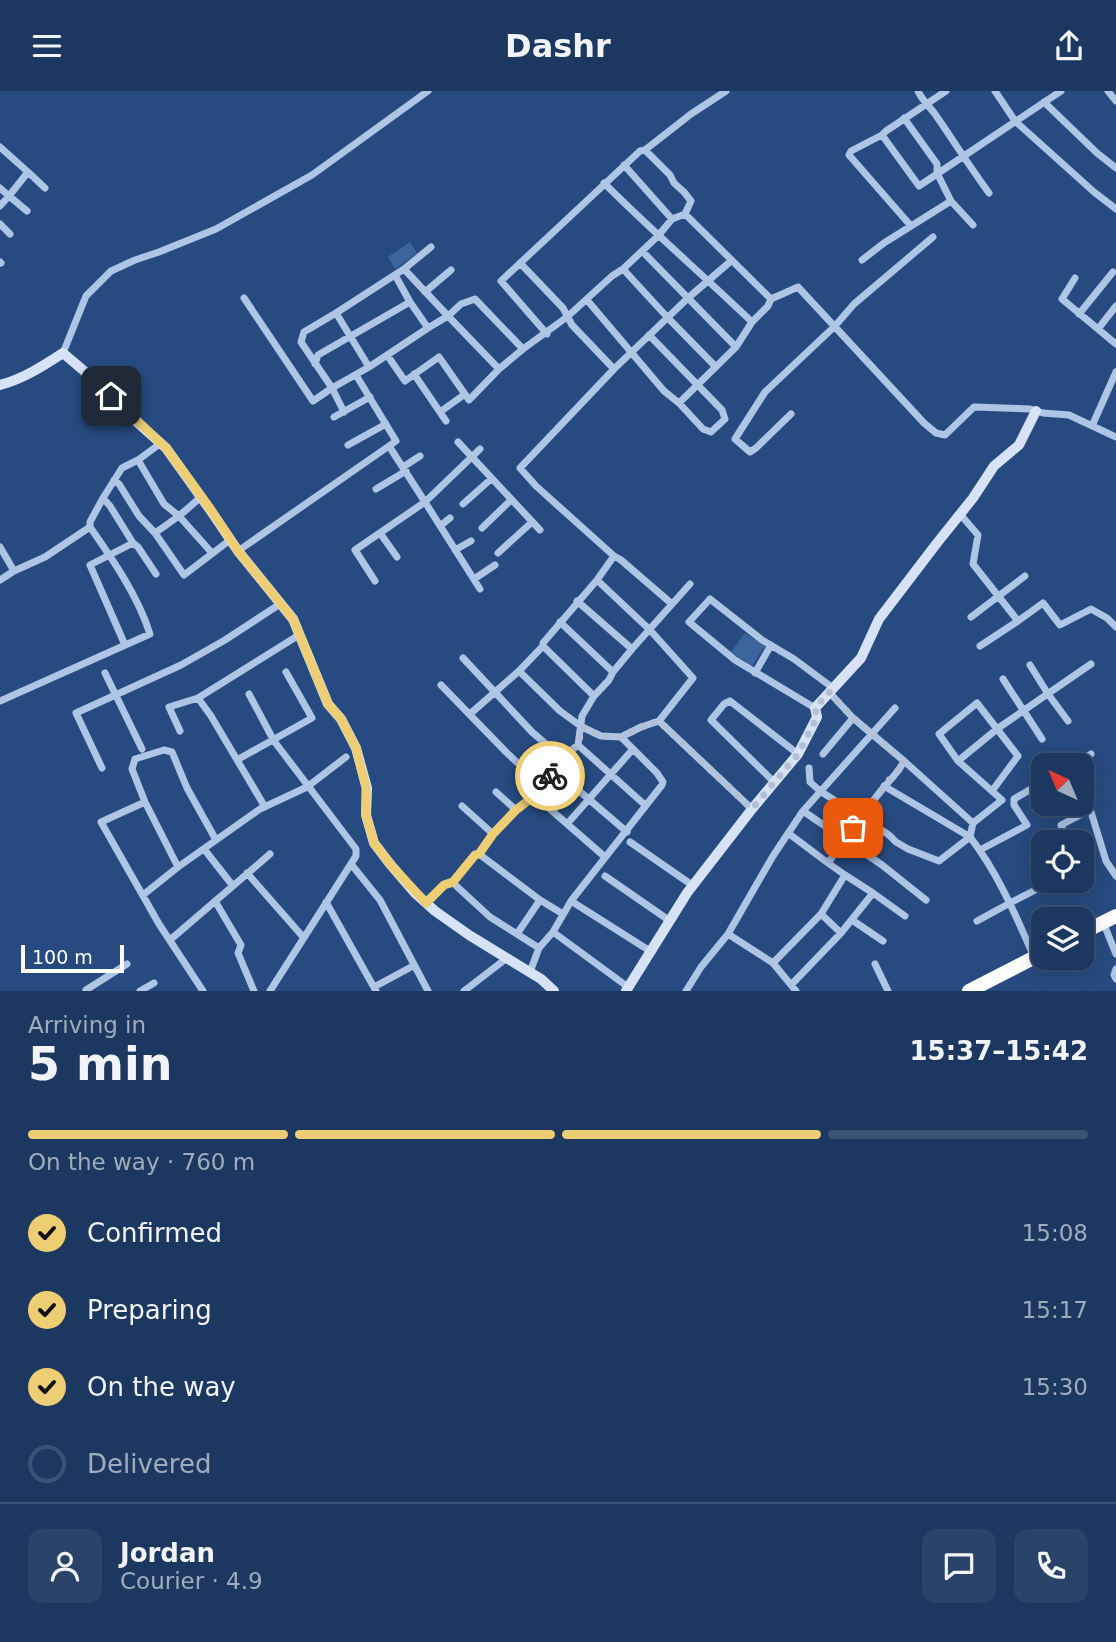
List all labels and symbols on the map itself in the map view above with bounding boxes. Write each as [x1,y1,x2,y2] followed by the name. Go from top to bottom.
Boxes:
[81,366,141,426] pin
[515,741,585,811] courier
[1031,753,1094,815] north arrow
[823,798,883,858] pin
[21,942,124,974] scale bar

